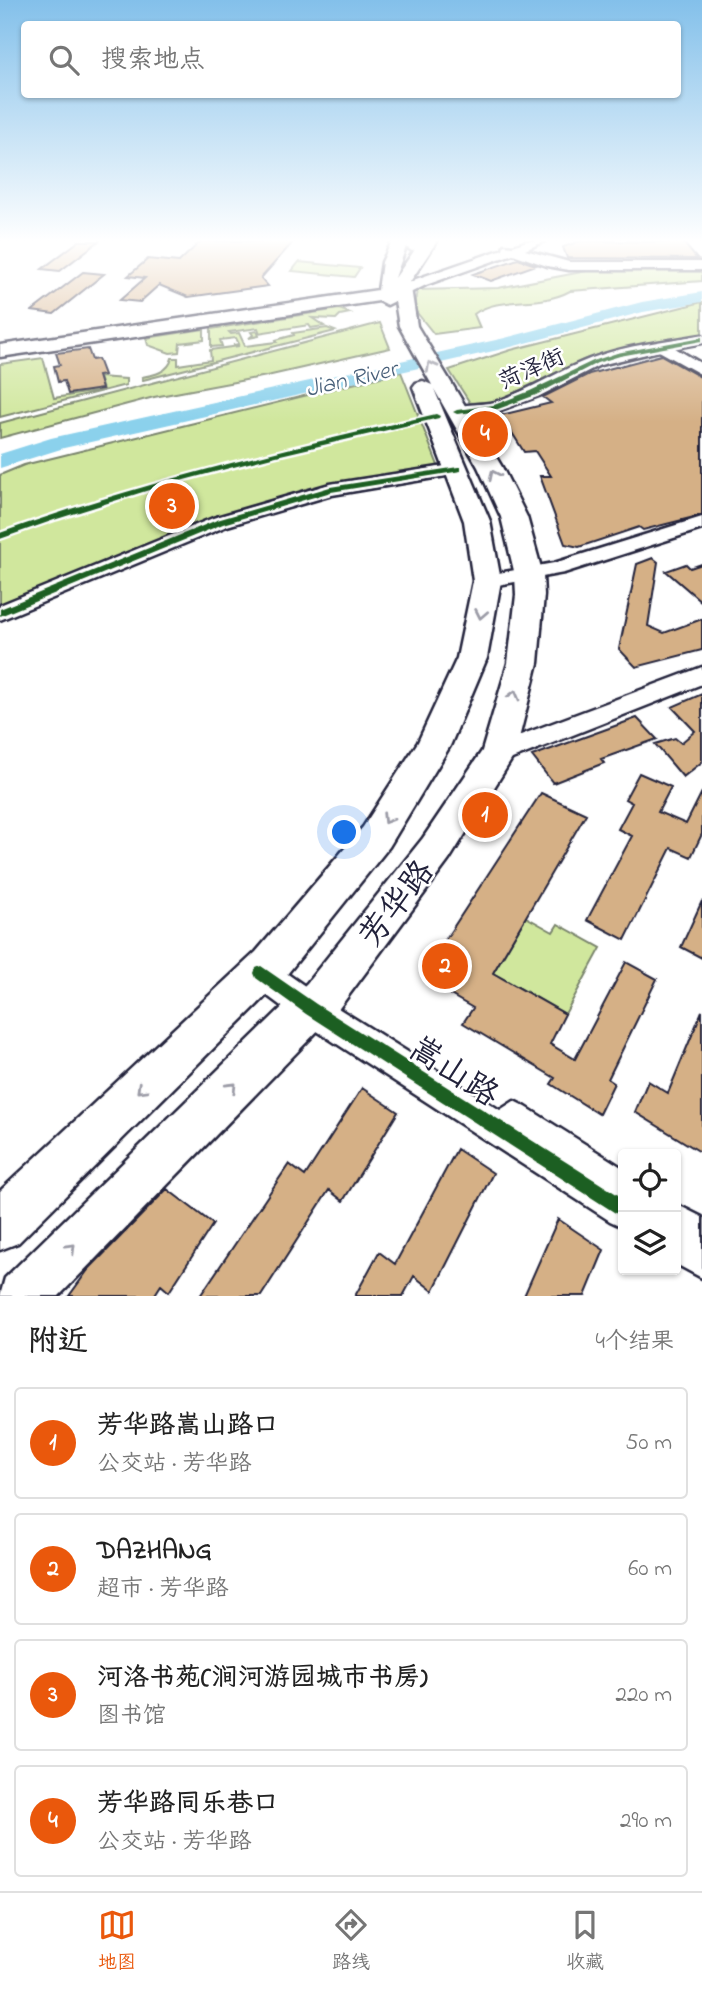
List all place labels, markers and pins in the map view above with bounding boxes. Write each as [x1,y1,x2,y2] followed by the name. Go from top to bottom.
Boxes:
[462,408,508,460] pin: 4
[149,480,195,532] pin: 3
[462,789,508,841] pin: 1
[422,940,468,992] pin: 2

